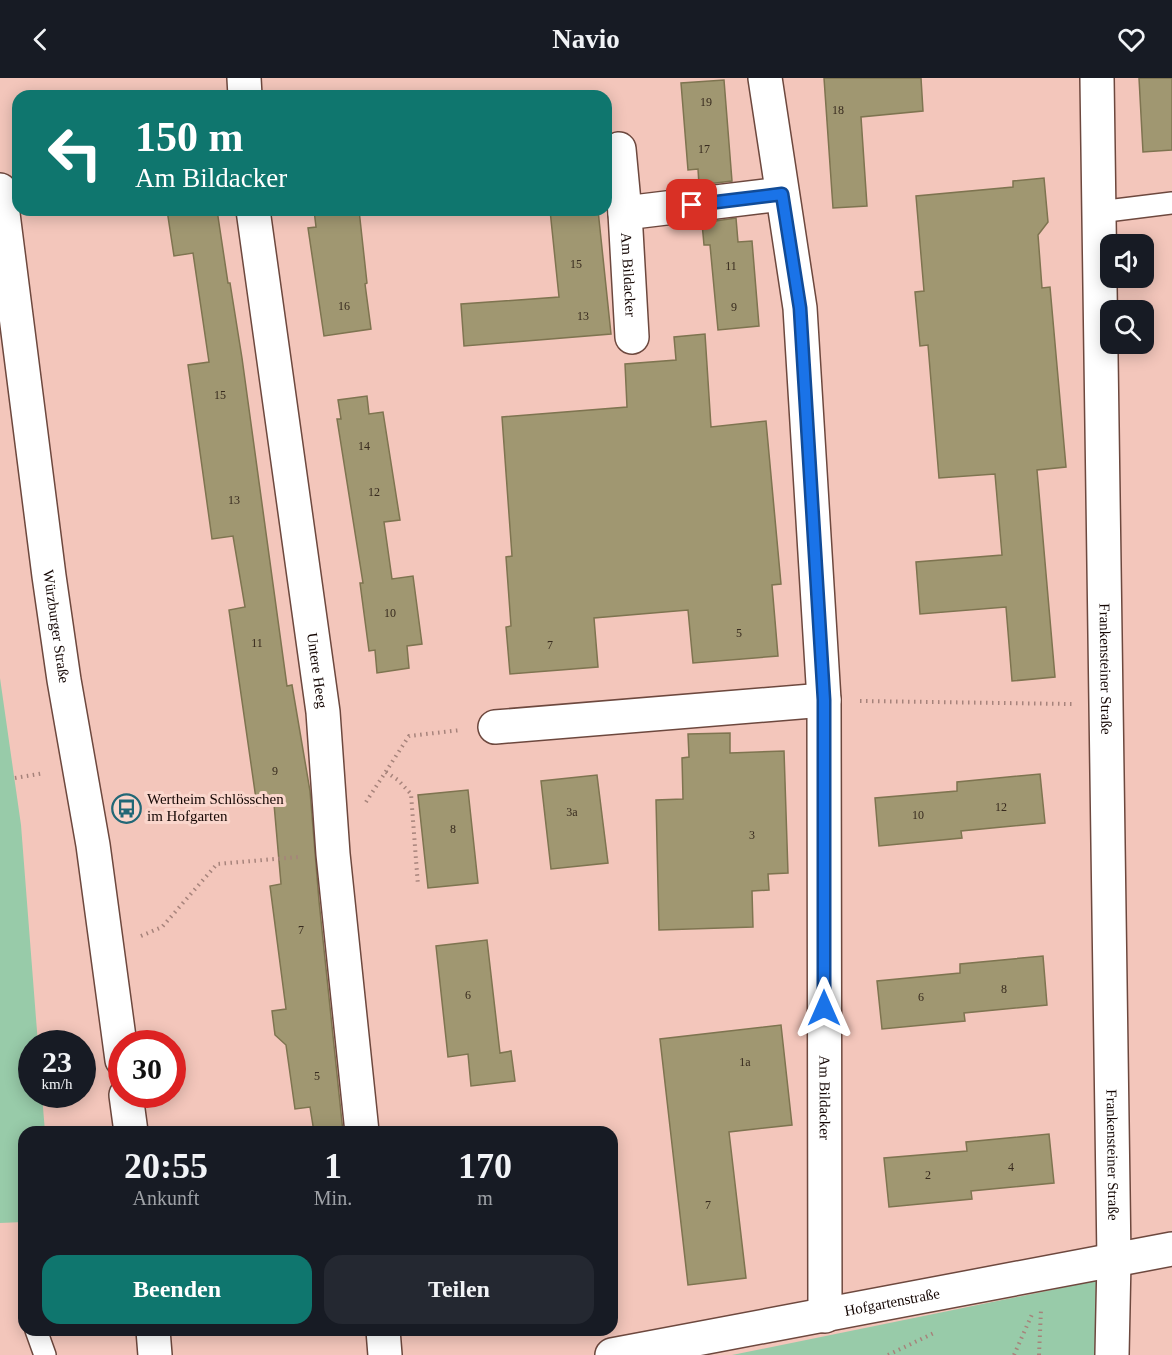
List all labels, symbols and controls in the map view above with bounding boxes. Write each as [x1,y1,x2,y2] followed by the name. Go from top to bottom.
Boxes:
[24,23,57,56] icon: back
[1115,23,1148,56] icon: heart
[552,24,620,54] text: Navio
[700,95,712,109] house number: 19
[832,103,844,117] house number: 18
[36,114,114,192] icon: left
[135,114,244,160] text: 150 m
[698,142,710,156] house number: 17
[135,163,287,193] text: Am Bildacker
[666,179,717,230] pin
[675,188,708,221] icon: arrive
[618,232,639,317] street label: Am Bildacker
[1100,234,1154,354] map controls
[1100,234,1154,288] button: sound
[570,257,582,271] house number: 15
[725,259,737,273] house number: 11
[338,299,350,313] house number: 16
[731,300,737,314] house number: 9
[1100,300,1154,354] button: search
[577,309,589,323] house number: 13
[214,388,226,402] house number: 15
[358,439,370,453] house number: 14
[368,485,380,499] house number: 12
[228,493,240,507] house number: 13
[40,569,72,684] street label: Würzburger Straße
[1097,603,1114,735] street label: Frankensteiner Straße
[384,606,396,620] house number: 10
[736,626,742,640] house number: 5
[304,632,330,710] street label: Untere Heeg
[251,636,263,650] house number: 11
[547,638,553,652] house number: 7
[272,764,278,778] house number: 9
[147,791,284,824] place label: Wertheim Schlösschen im Hofgarten
[110,792,142,824] bus stop icon: Wertheim Schlösschen im Hofgarten
[995,800,1007,814] house number: 12
[566,805,578,819] house number: 3a
[912,808,924,822] house number: 10
[450,822,456,836] house number: 8
[749,828,755,842] house number: 3
[298,923,304,937] house number: 7
[792,976,856,1040] position arrow
[1001,982,1007,996] house number: 8
[465,988,471,1002] house number: 6
[918,990,924,1004] house number: 6
[108,1030,186,1108] speed limit sign: 30
[42,1045,72,1078] text: 23
[739,1055,751,1069] house number: 1a
[817,1055,833,1140] street label: Am Bildacker
[314,1069,320,1083] house number: 5
[42,1076,72,1092] text: km/h
[1104,1089,1121,1221] street label: Frankensteiner Straße
[124,1146,208,1186] text: 20:55
[324,1146,342,1186] text: 1
[458,1146,512,1186] text: 170
[1008,1160,1014,1174] house number: 4
[925,1168,931,1182] house number: 2
[133,1187,199,1209] text: Ankunft
[314,1187,352,1209] text: Min.
[477,1187,493,1209] text: m
[705,1198,711,1212] house number: 7
[42,1255,312,1324] button: Beenden
[324,1255,594,1324] button: Teilen
[843,1285,941,1319] street label: Hofgartenstraße

